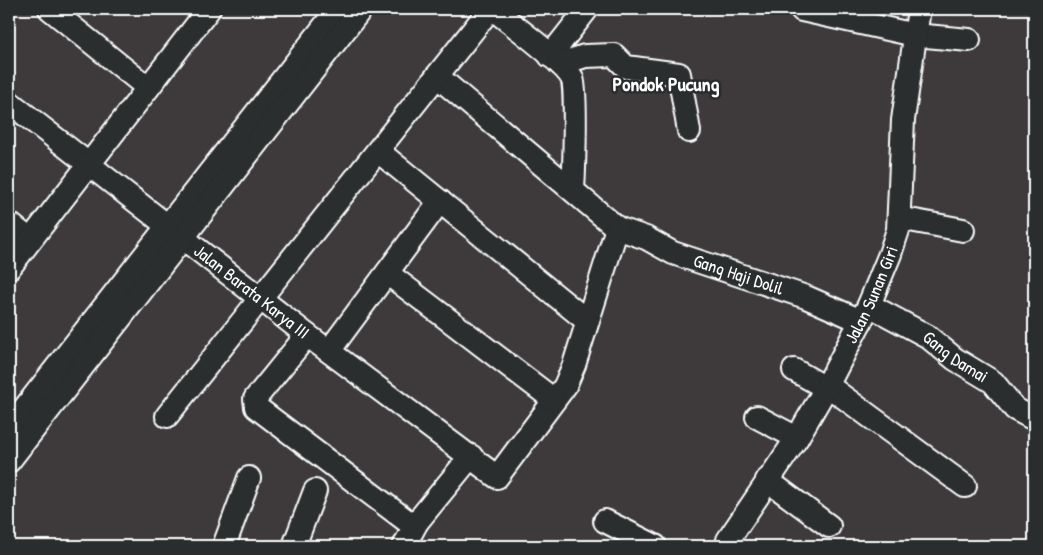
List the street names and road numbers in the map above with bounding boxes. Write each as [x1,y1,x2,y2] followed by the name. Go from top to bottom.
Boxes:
[189,238,315,344] street label: Jalan Barata Karya III
[838,243,904,348] street label: Jalan Sunan Giri
[690,248,787,301] street label: Gang Haji Dolil
[918,325,993,388] street label: Gang Damai

